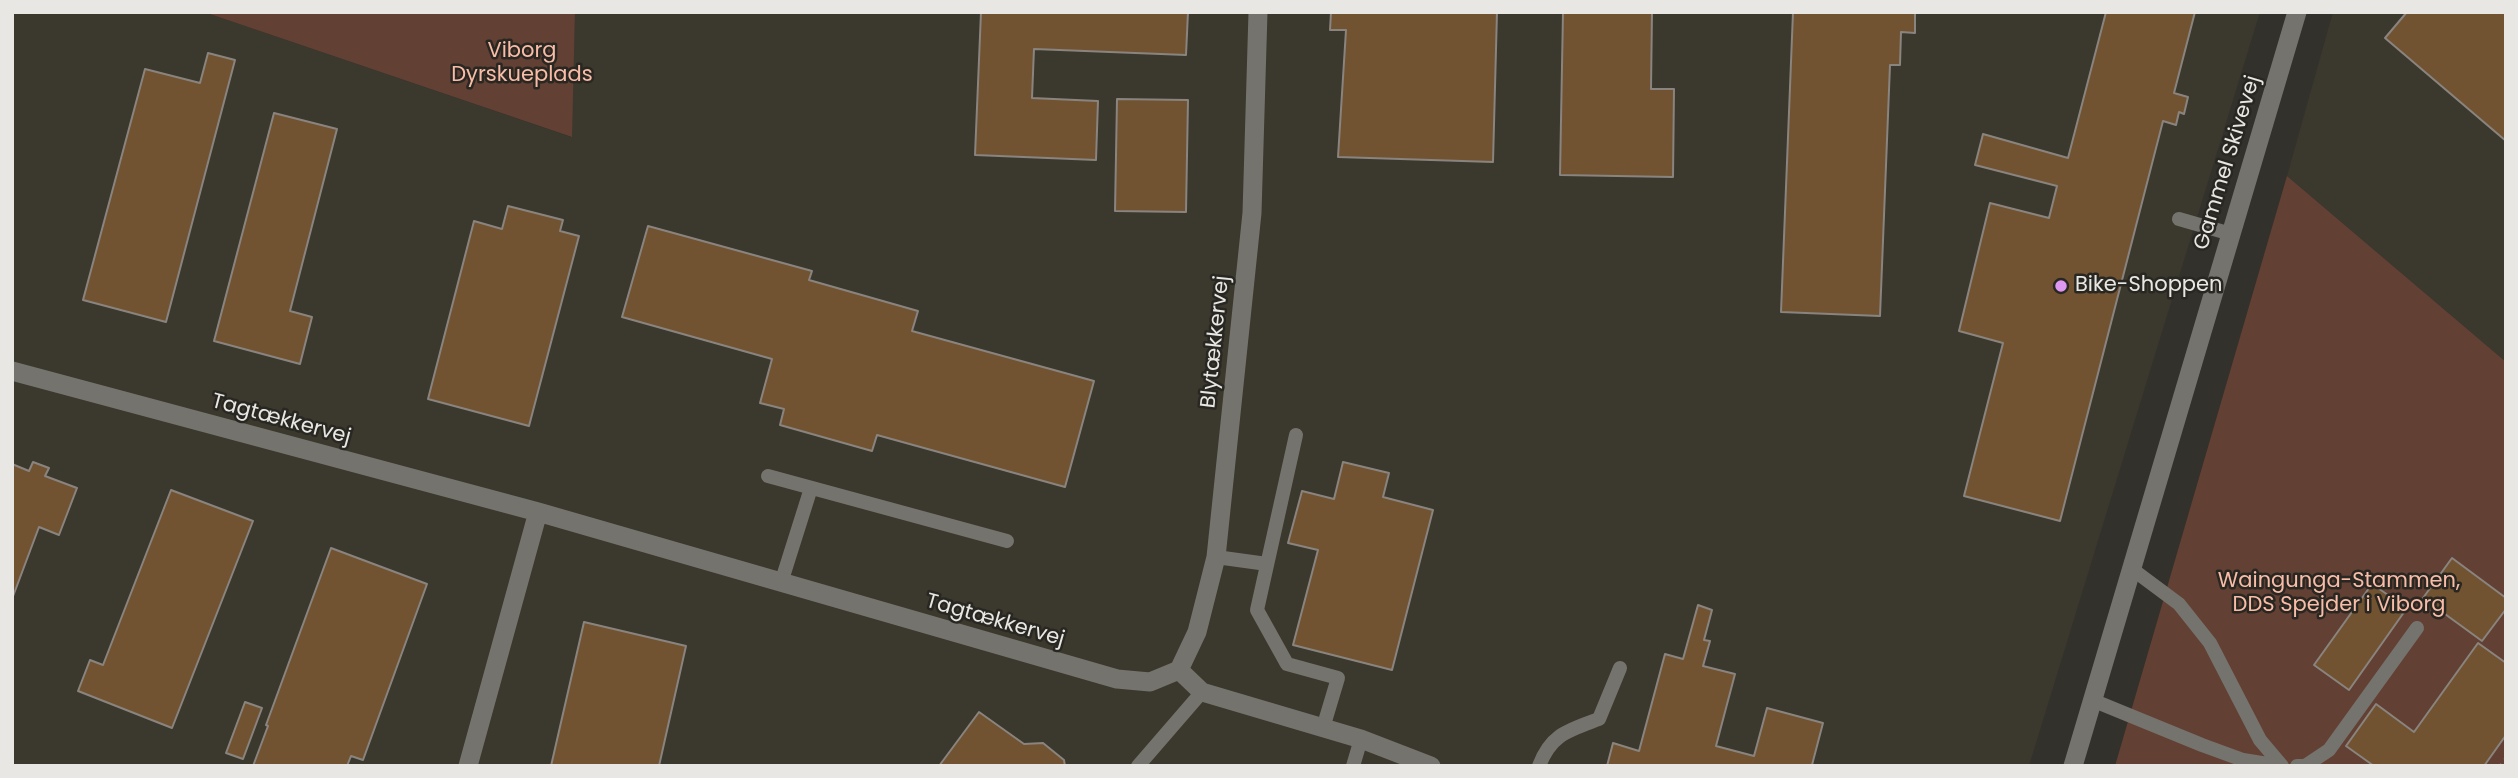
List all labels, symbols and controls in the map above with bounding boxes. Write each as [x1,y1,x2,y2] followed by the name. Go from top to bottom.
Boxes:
[451,39,593,89] park label: Viborg Dyrskueplads
[2190,73,2266,253] street label: Gammel Skivevej
[2075,273,2223,299] place label: Bike-Shoppen
[1197,275,1235,409] street label: Blytækkervej
[2053,278,2069,294] marker: Bike-Shoppen
[209,389,353,451] street label: Tagtækkervej
[2218,569,2460,619] park label: Waingunga-Stammen, DDS Spejder i Viborg
[923,589,1067,653] street label: Tagtækkervej

